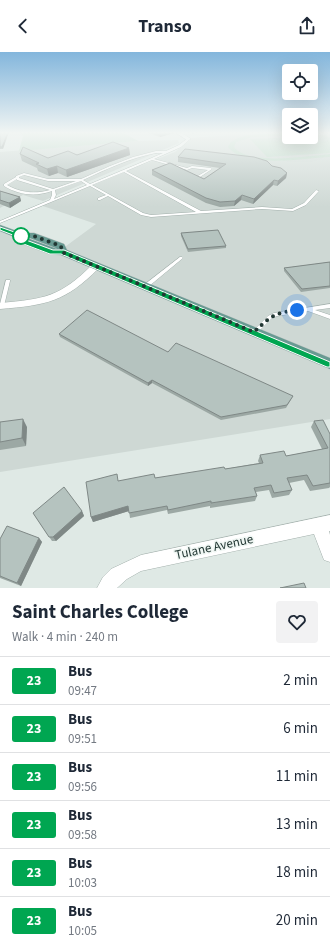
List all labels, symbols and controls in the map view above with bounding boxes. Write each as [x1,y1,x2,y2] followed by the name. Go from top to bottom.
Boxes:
[138,14,192,39] text: Transo
[12,15,34,37] icon: back
[296,15,318,37] icon: share
[282,64,318,144] map controls
[282,64,318,100] button: locate
[282,108,318,144] button: layers
[12,227,30,245] unlabelled marker
[287,300,307,320] your location
[173,530,255,564] street label: Tulane Avenue
[12,599,189,626] text: Saint Charles College
[276,601,318,643] button: heart
[12,628,118,646] text: Walk · 4 min · 240 m
[68,661,92,682] text: Bus
[283,670,318,691] text: 2 min
[27,671,41,691] text: 23
[68,682,97,700] text: 09:47
[68,709,92,730] text: Bus
[283,718,318,739] text: 6 min
[27,719,41,739] text: 23
[68,730,97,748] text: 09:51
[68,757,92,778] text: Bus
[276,766,318,787] text: 11 min
[27,767,41,787] text: 23
[68,778,97,796] text: 09:56
[68,805,92,826] text: Bus
[276,814,318,835] text: 13 min
[27,815,41,835] text: 23
[68,826,97,844] text: 09:58
[68,853,92,874] text: Bus
[276,862,318,883] text: 18 min
[27,863,41,883] text: 23
[68,874,97,892] text: 10:03
[68,901,92,922] text: Bus
[276,910,318,931] text: 20 min
[27,911,41,931] text: 23
[68,922,97,940] text: 10:05

